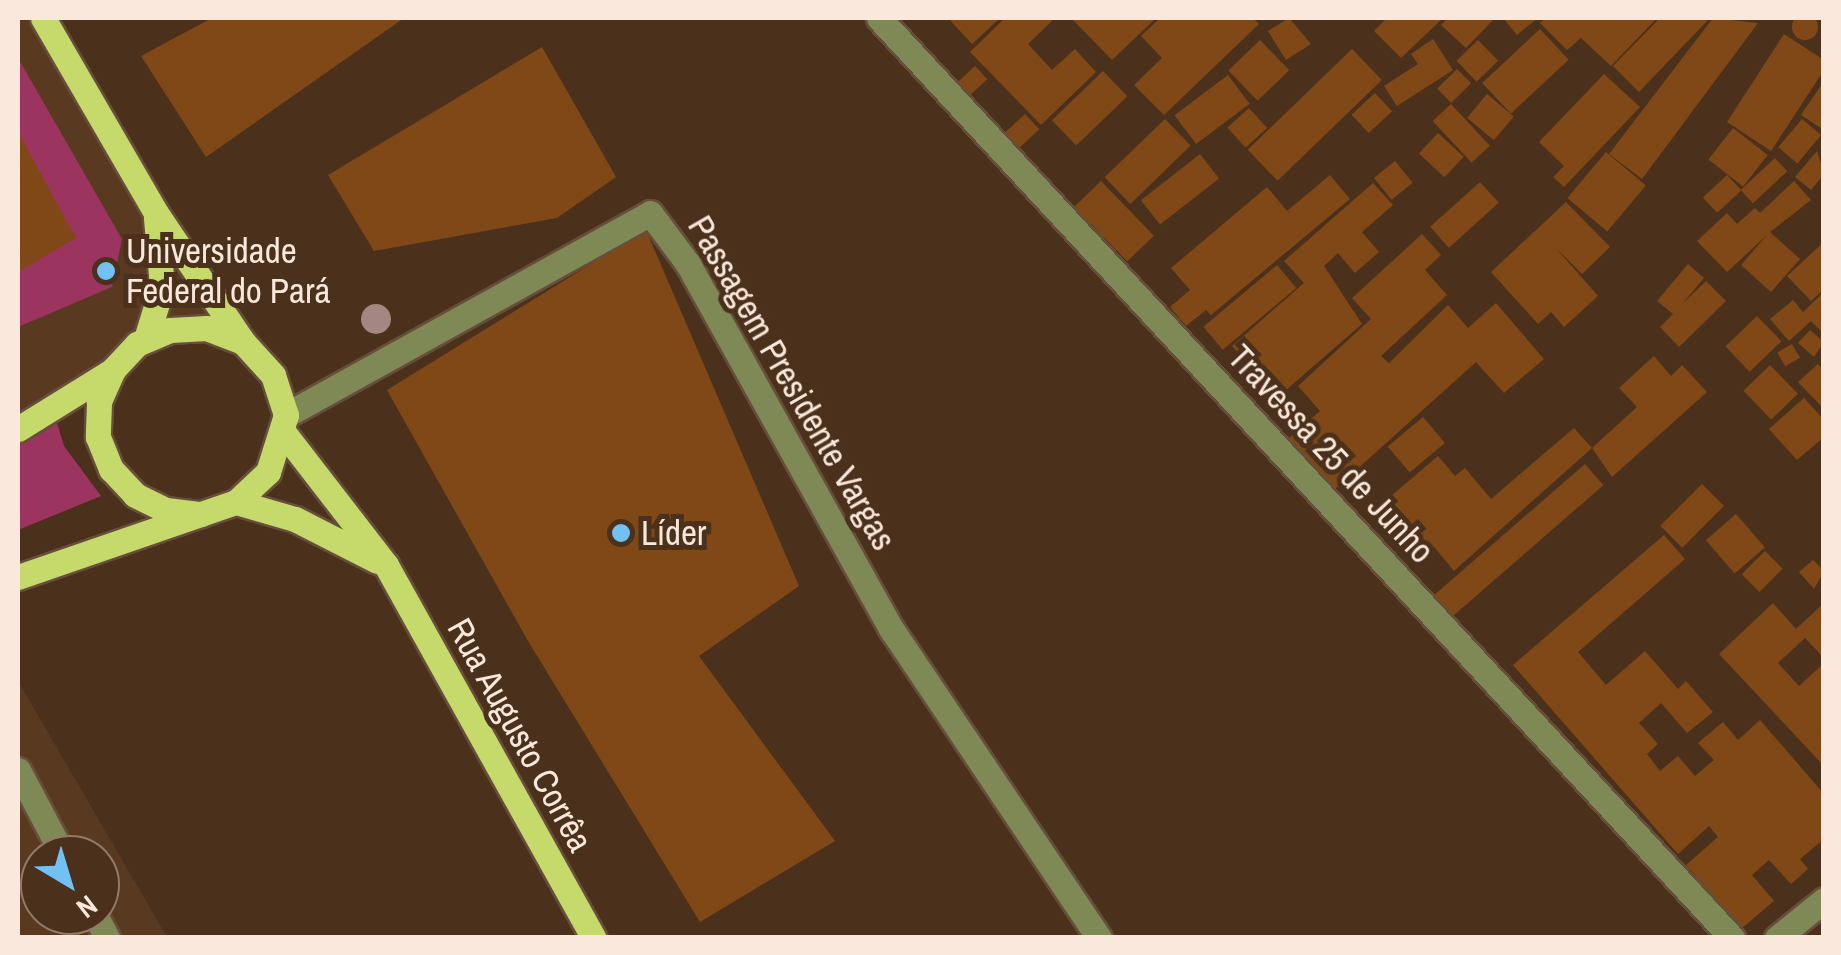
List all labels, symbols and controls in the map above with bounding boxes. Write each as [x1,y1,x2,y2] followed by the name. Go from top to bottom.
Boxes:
[679,208,905,558] street label: Passagem Presidente Vargas
[126,230,330,312] place label: Universidade Federal do Pará
[95,260,117,282] marker: Universidade Federal do Pará
[1219,336,1443,572] street label: Travessa 25 de Junho
[641,512,706,554] place label: Líder
[610,522,632,544] marker: Líder
[438,610,602,860] street label: Rua Augusto Corrêa
[20,835,120,935] north arrow
[69,887,105,927] text: N

